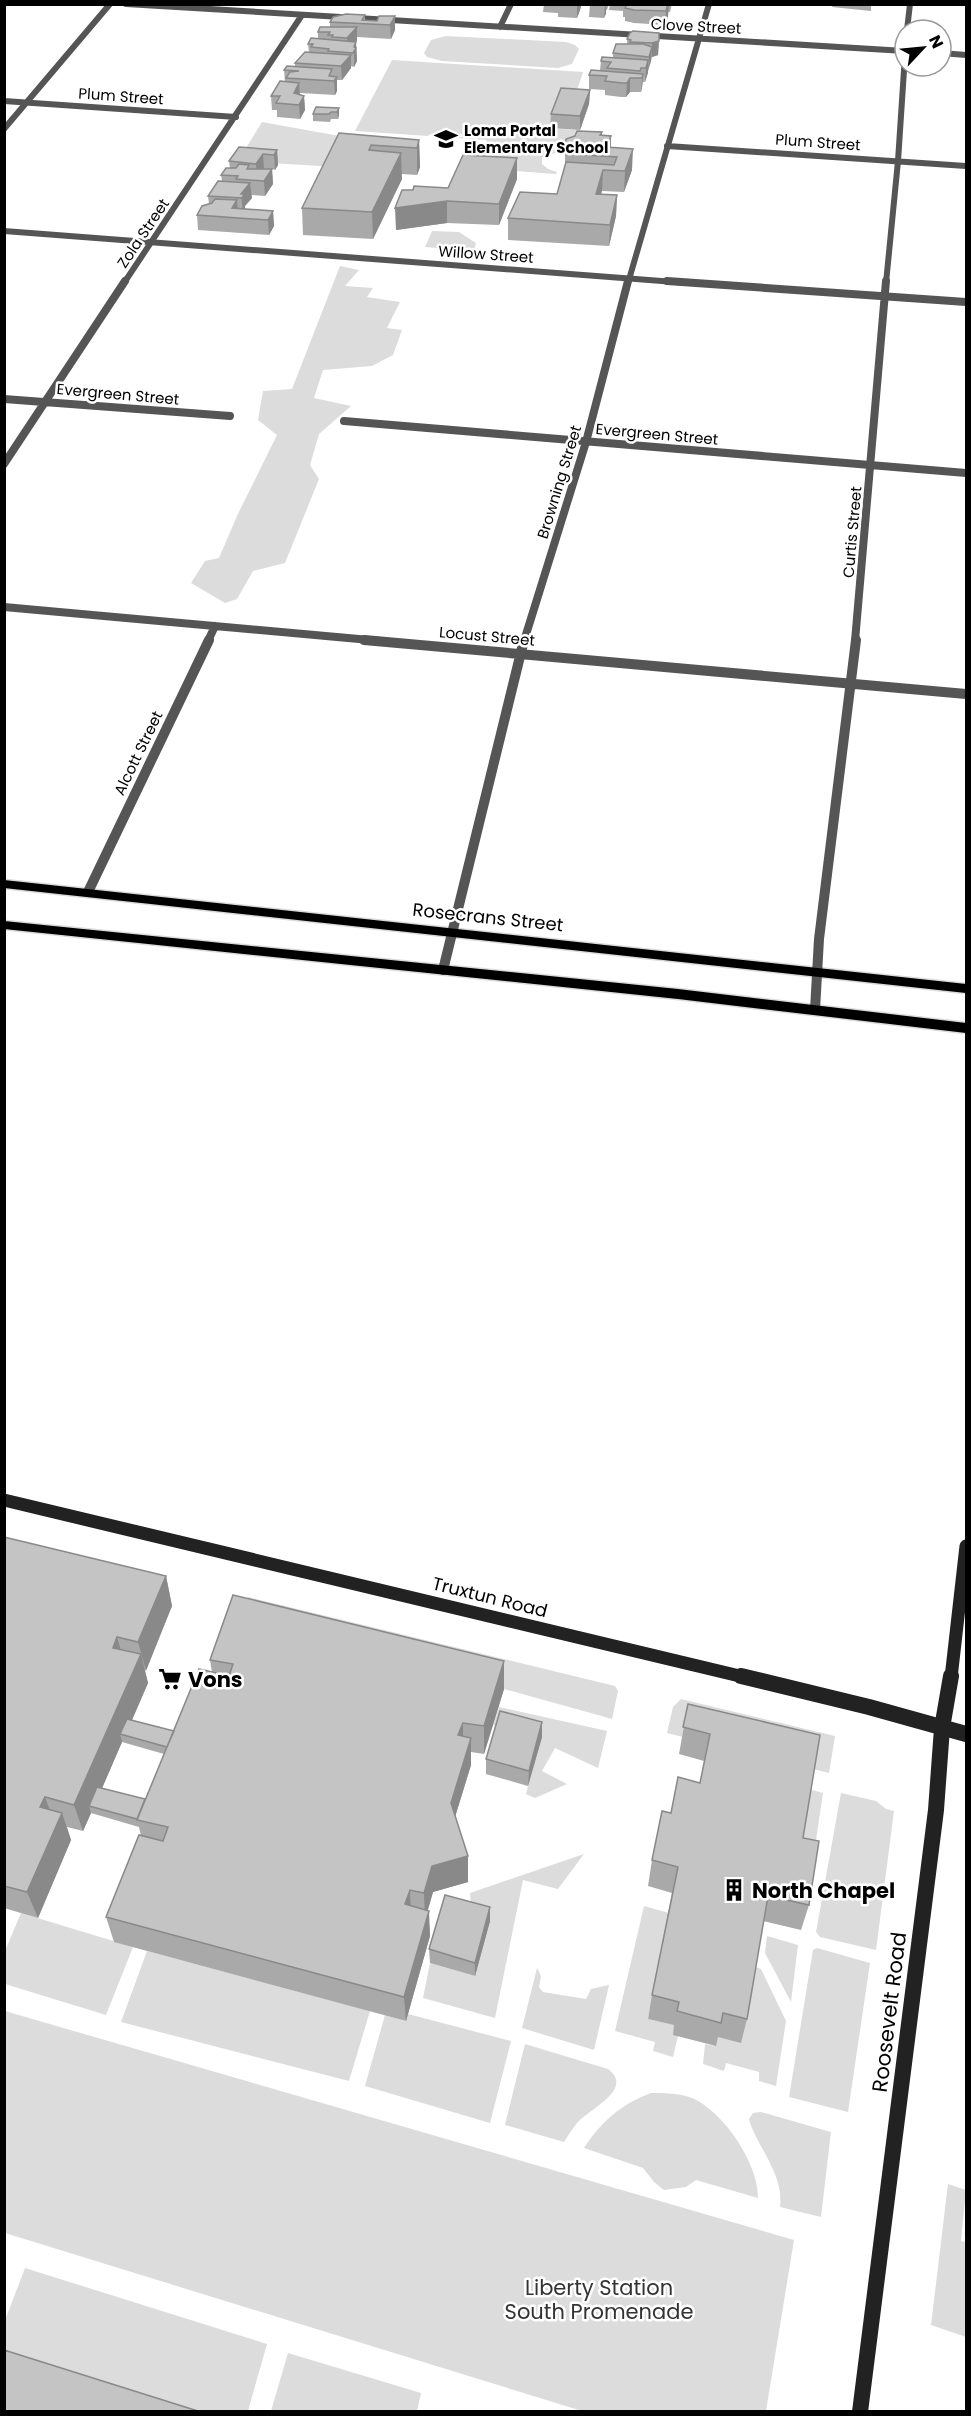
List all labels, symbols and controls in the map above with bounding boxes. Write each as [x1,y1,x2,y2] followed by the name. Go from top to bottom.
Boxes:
[650,13,742,39] street label: Clove Street
[893,18,953,78] north arrow
[923,31,949,52] text: N
[78,83,164,109] street label: Plum Street
[464,120,608,158] place label: Loma Portal Elementary School
[433,126,459,152] school or university icon: Loma Portal Elementary School
[775,129,861,155] street label: Plum Street
[112,194,174,272] street label: Zola Street
[438,240,534,268] street label: Willow Street
[56,378,180,410] street label: Evergreen Street
[595,418,719,450] street label: Evergreen Street
[532,423,586,541] street label: Browning Street
[838,485,866,579] street label: Curtis Street
[438,621,536,651] street label: Locust Street
[109,707,167,799] street label: Alcott Street
[411,897,565,937] street label: Rosecrans Street
[430,1571,550,1623] street label: Truxtun Road
[188,1665,243,1694] place label: Vons
[157,1666,183,1692] supermarket icon: Vons
[752,1876,895,1905] place label: North Chapel
[721,1877,747,1903] building icon: North Chapel
[865,1930,913,2094] street label: Roosevelt Road
[505,2273,693,2326] park label: Liberty Station South Promenade

